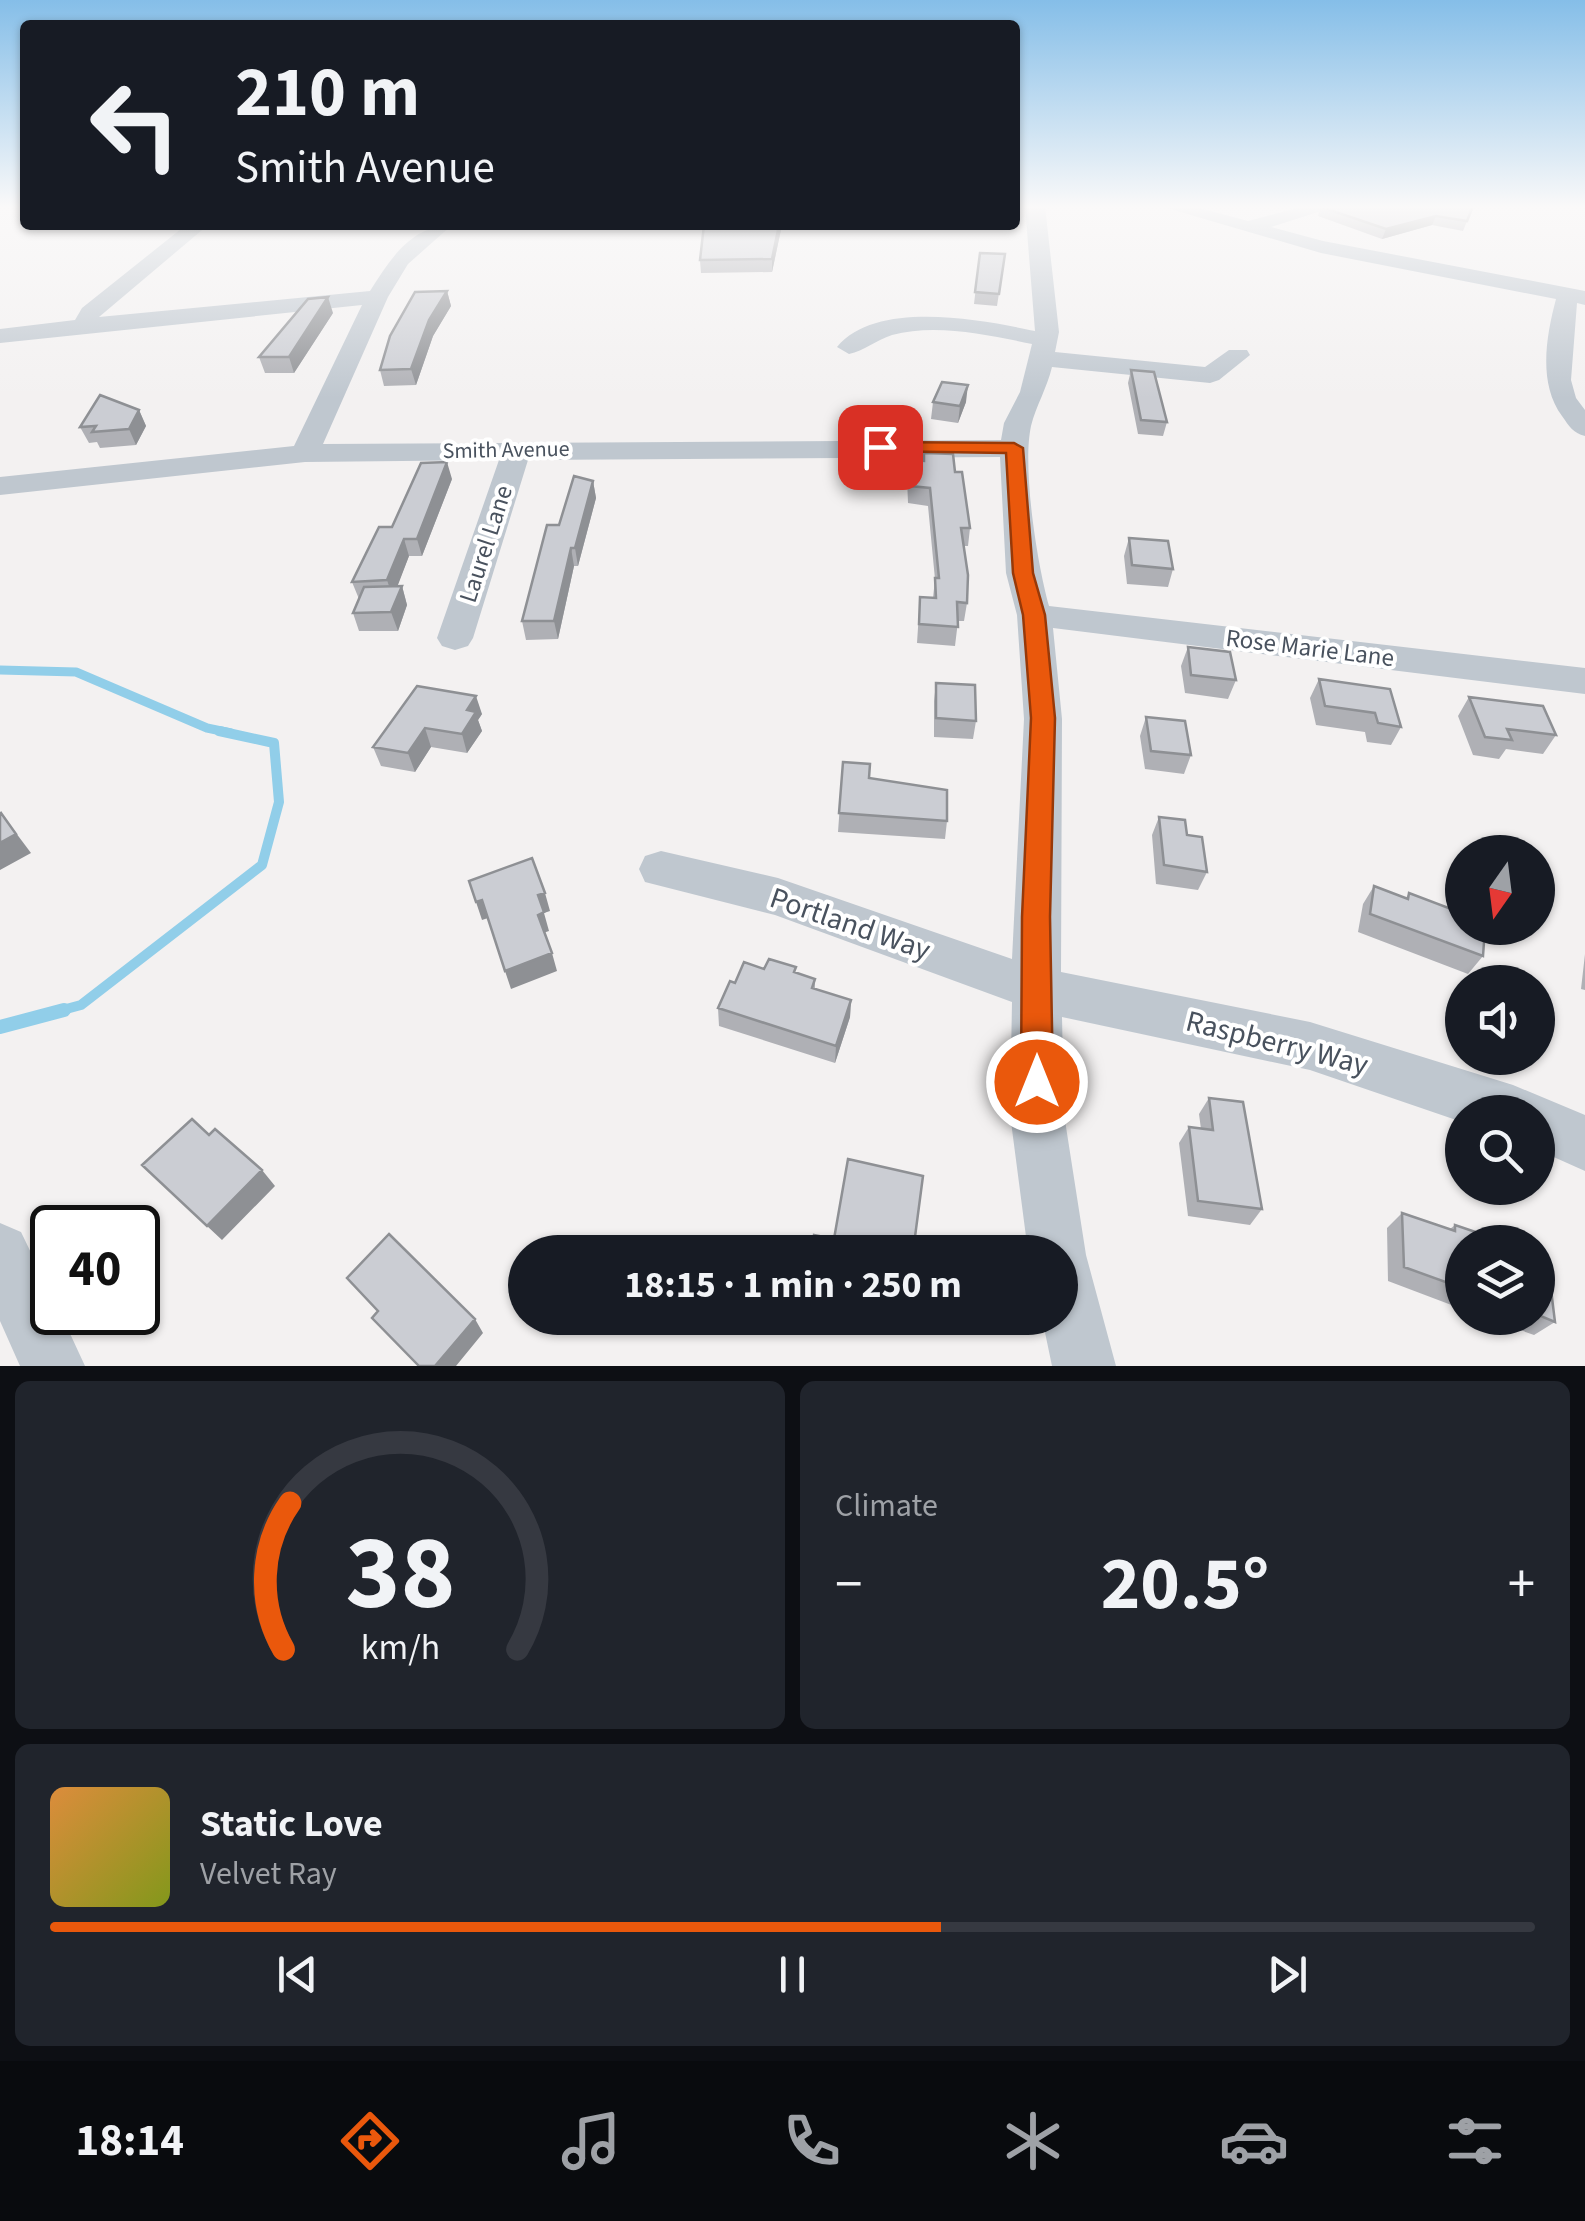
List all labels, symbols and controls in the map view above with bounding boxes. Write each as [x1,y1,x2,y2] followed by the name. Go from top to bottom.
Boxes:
[235,43,420,143] text: 210 m
[70,60,200,190] icon: left
[235,136,495,200] text: Smith Avenue
[838,405,923,490] pin
[853,420,908,475] icon: arrive
[442,433,570,467] street label: Smith Avenue
[450,481,522,607] street label: Laurel Lane
[1224,620,1396,676] street label: Rose Marie Lane
[1445,835,1555,945] north arrow
[1445,835,1555,1335] map controls
[764,876,936,972] street label: Portland Way
[1445,965,1555,1075] button: sound
[1181,1000,1373,1086] street label: Raspberry Way
[985,1030,1089,1134] position arrow
[1445,1095,1555,1205] button: search
[30,1205,160,1335] speed limit sign: 40
[1445,1225,1555,1335] button: layers
[624,1258,962,1312] text: 18:15 · 1 min · 250 m
[835,1483,938,1529] text: Climate
[345,1501,455,1649] text: 38
[1101,1531,1269,1638] text: 20.5°
[835,1546,862,1624] text: −
[1508,1546,1535,1624] text: +
[360,1622,440,1673] text: km/h
[200,1797,383,1851] text: Static Love
[200,1851,337,1897] text: Velvet Ray
[270,1947,325,2002] icon: previous
[765,1947,820,2002] icon: pause
[1260,1947,1315,2002] icon: next
[335,2106,405,2176] icon: directions
[556,2106,626,2176] icon: music
[777,2106,847,2176] icon: phone
[998,2106,1068,2176] icon: climate
[1219,2106,1289,2176] icon: car
[1440,2106,1510,2176] icon: filters
[75,2109,184,2173] text: 18:14

